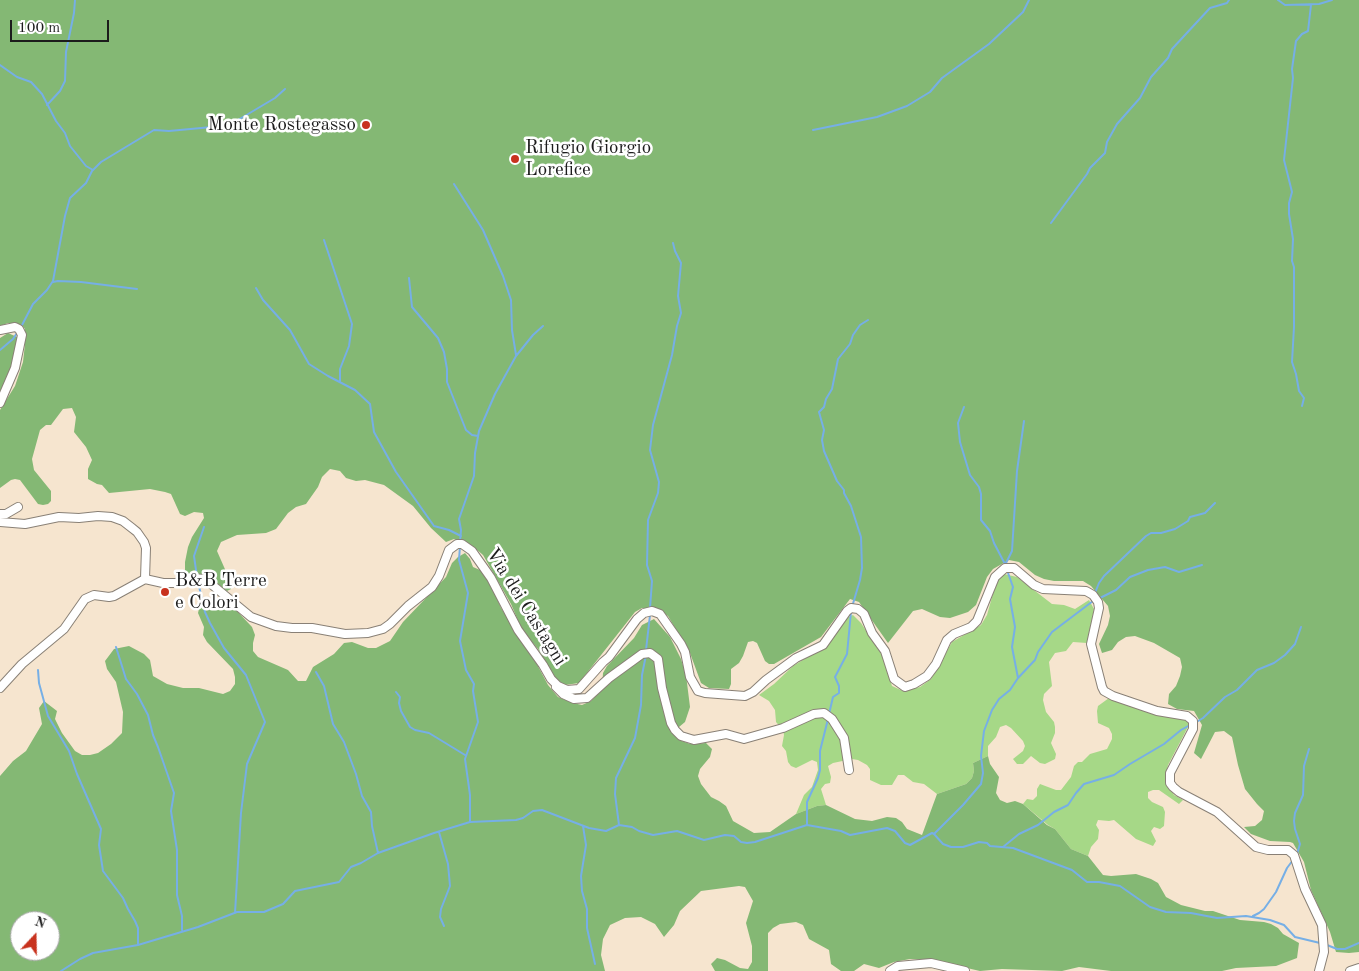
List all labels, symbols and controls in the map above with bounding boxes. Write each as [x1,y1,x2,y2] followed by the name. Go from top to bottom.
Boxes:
[12,10,111,42] scale bar
[18,21,60,36] text: 100 m
[207,114,356,136] place label: Monte Rostegasso
[360,119,372,131] marker: Monte Rostegasso
[525,137,651,181] place label: Rifugio Giorgio Lorefice
[509,153,521,165] marker: Rifugio Giorgio Lorefice
[481,544,571,670] street label: Via dei Castagni
[175,570,267,614] place label: B&B Terre e Colori
[159,586,171,598] marker: B&B Terre e Colori
[10,911,60,961] north arrow
[33,914,48,931] text: N

